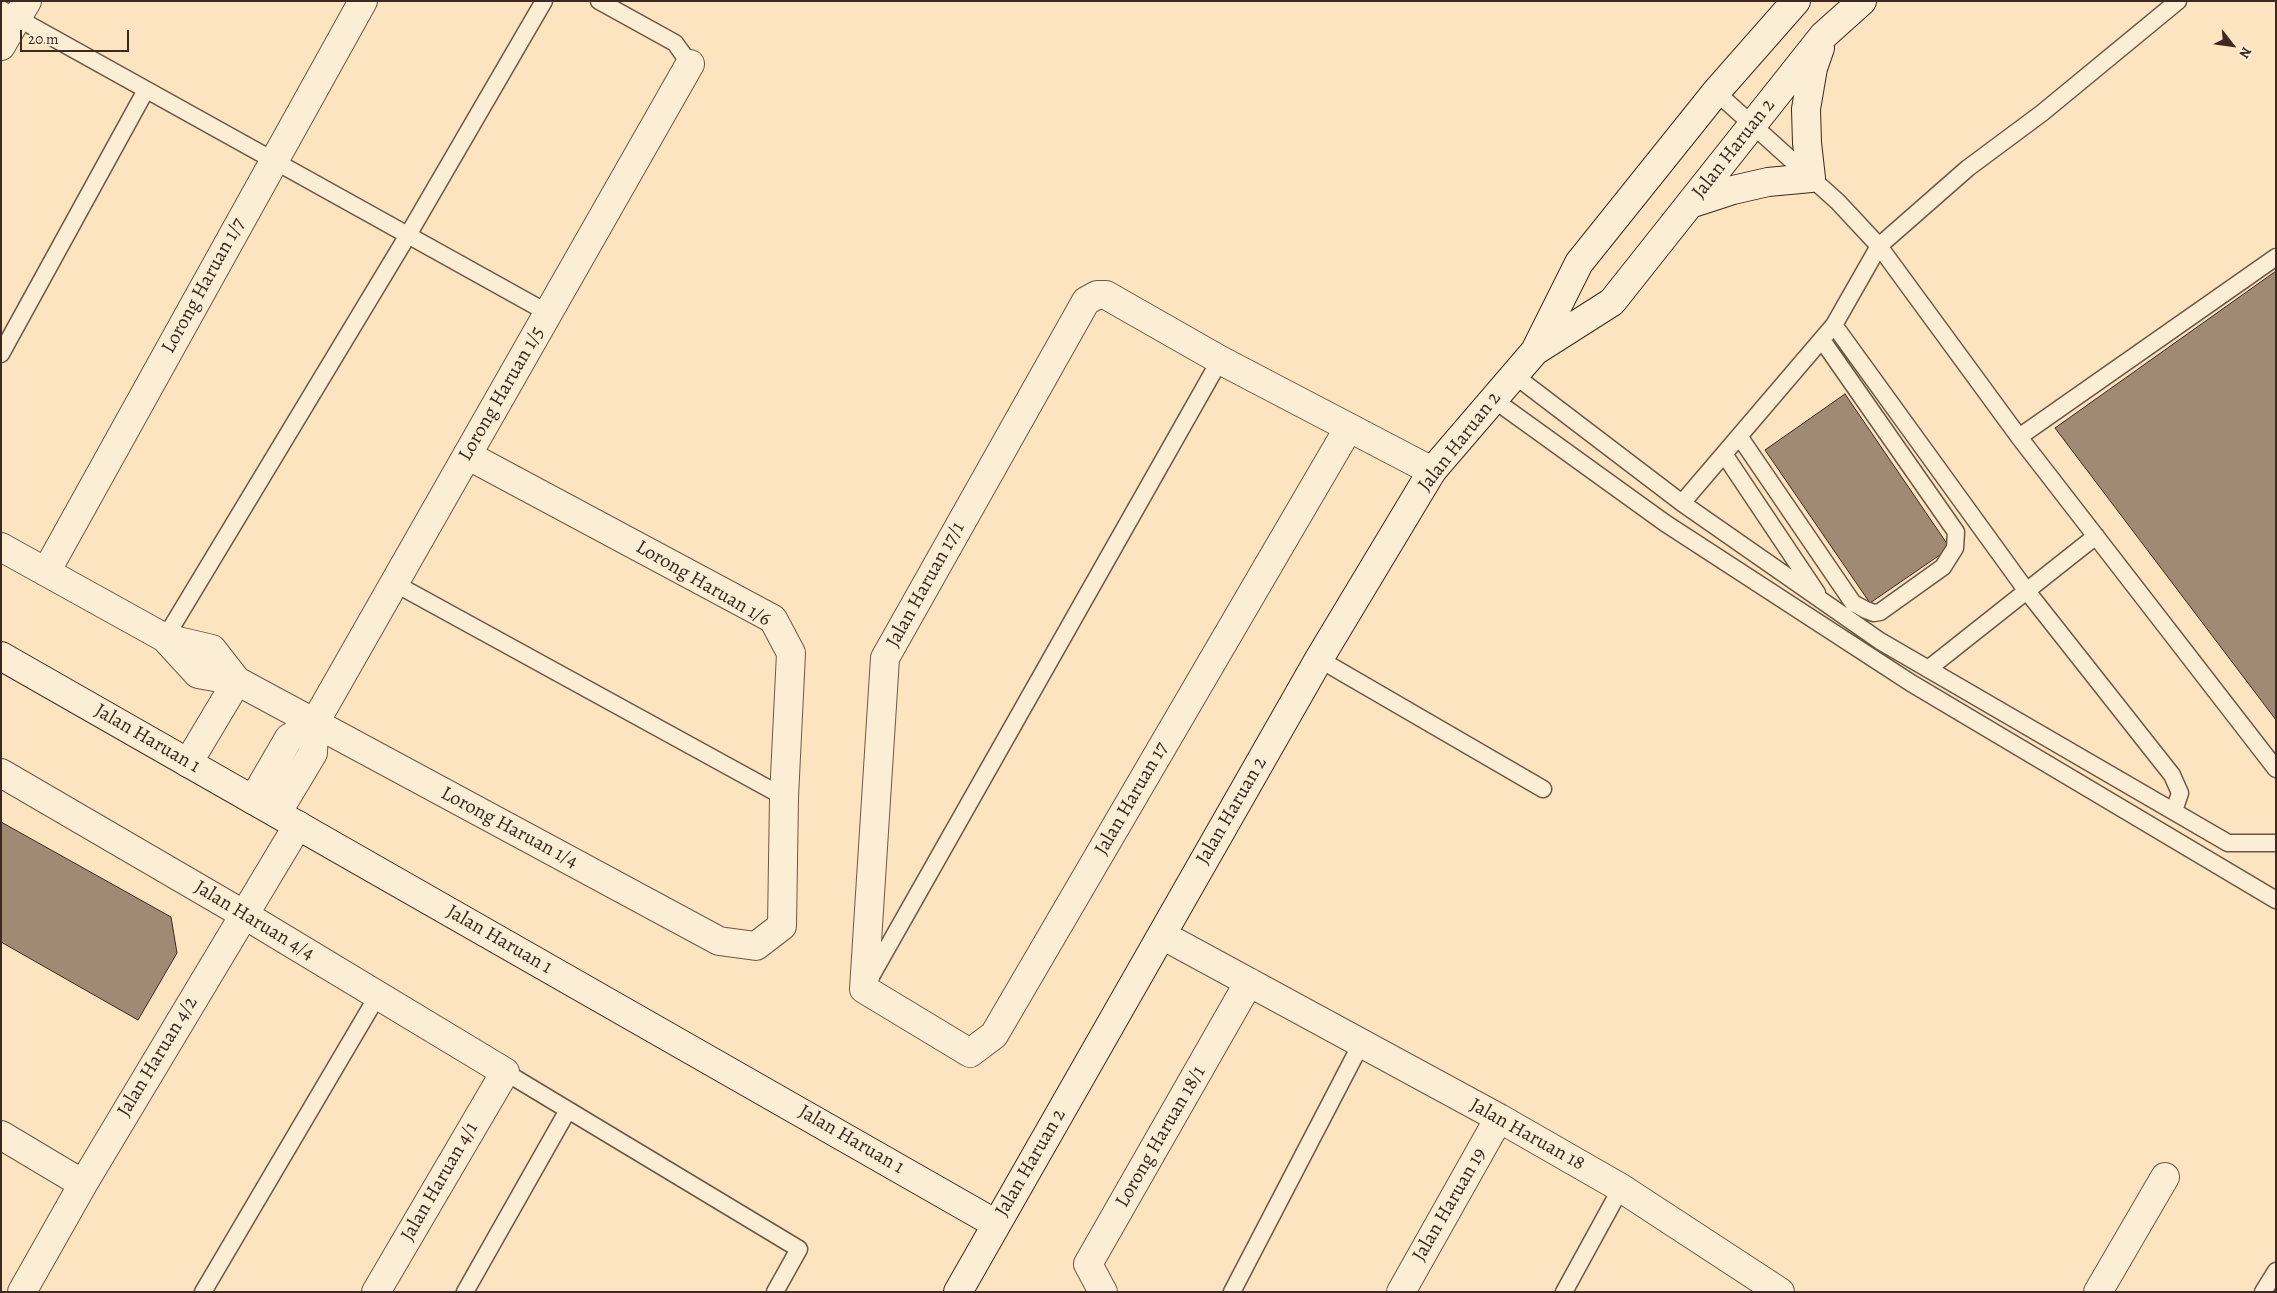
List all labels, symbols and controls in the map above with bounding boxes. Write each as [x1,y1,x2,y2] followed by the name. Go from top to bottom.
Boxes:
[22,20,131,52] scale bar
[2207,20,2257,70] north arrow
[28,29,59,49] text: 20 m
[2235,44,2256,62] text: N
[1687,94,1781,204] street label: Jalan Haruan 2
[157,214,251,358] street label: Lorong Haruan 1/7
[454,323,550,465] street label: Lorong Haruan 1/5
[1413,387,1507,497] street label: Jalan Haruan 2
[882,518,970,652] street label: Jalan Haruan 17/1
[631,536,775,632] street label: Lorong Haruan 1/6
[90,699,204,779] street label: Jalan Haruan 1
[1090,738,1174,860] street label: Jalan Haruan 17
[1191,753,1273,869] street label: Jalan Haruan 2
[436,782,582,874] street label: Lorong Haruan 1/4
[190,876,318,966] street label: Jalan Haruan 4/4
[442,900,556,980] street label: Jalan Haruan 1
[113,992,203,1122] street label: Jalan Haruan 4/2
[1111,1062,1211,1212] street label: Lorong Haruan 18/1
[1465,1094,1589,1176] street label: Jalan Haruan 18
[794,1100,908,1180] street label: Jalan Haruan 1
[990,1105,1072,1221] street label: Jalan Haruan 2
[396,1118,484,1246] street label: Jalan Haruan 4/1
[1408,1144,1492,1266] street label: Jalan Haruan 19

